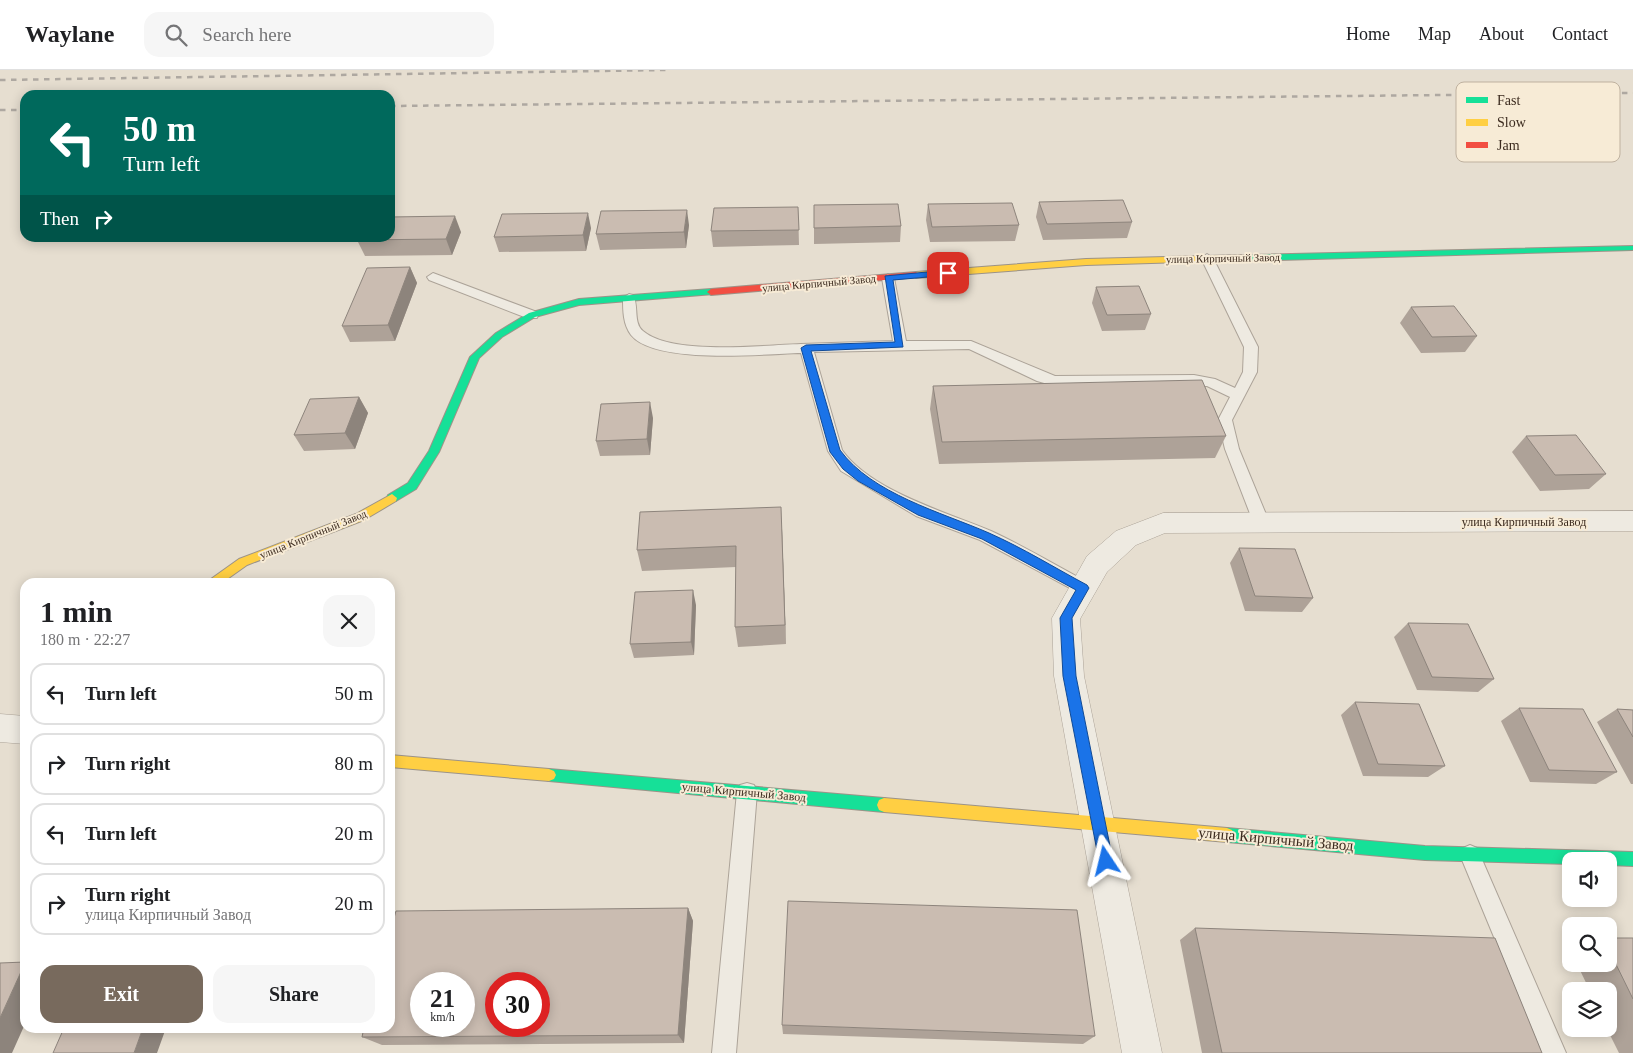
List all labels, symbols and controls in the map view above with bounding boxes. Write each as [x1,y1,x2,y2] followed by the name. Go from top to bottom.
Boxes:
[144,12,494,57] search box
[25,21,114,47] text: Waylane
[162,21,190,49] icon: search
[202,24,291,45] text: Search here
[1346,24,1390,44] text: Home
[1418,24,1451,44] text: Map
[1479,24,1524,44] text: About
[1552,24,1608,44] text: Contact
[1456,82,1620,162] legend
[1497,93,1520,108] text: Fast
[40,110,105,175] icon: left
[123,110,196,149] text: 50 m
[1497,115,1527,130] text: Slow
[1497,138,1520,153] text: Jam
[123,151,200,176] text: Turn left
[89,205,117,233] icon: right
[40,208,79,229] text: Then
[1166,251,1281,265] street label: улица Кирпичный Завод
[927,252,969,294] pin
[934,259,962,287] icon: arrive
[762,272,877,294] street label: улица Кирпичный Завод
[258,507,369,561] street label: улица Кирпичный Завод
[1462,515,1586,529] street label: улица Кирпичный Завод
[40,595,113,628] text: 1 min
[323,595,375,647] button: close
[40,631,130,648] text: 180 m · 22:27
[42,680,70,708] icon: left
[85,683,157,704] text: Turn left
[334,683,373,704] text: 50 m
[42,750,70,778] icon: right
[85,753,170,774] text: Turn right
[334,753,373,774] text: 80 m
[681,780,807,804] street label: улица Кирпичный Завод
[42,820,70,848] icon: left
[85,823,157,844] text: Turn left
[334,823,373,844] text: 20 m
[1198,824,1355,854] street label: улица Кирпичный Завод
[1079,834,1131,886] position arrow
[1562,852,1617,1037] map controls
[1562,852,1617,907] button: sound
[85,884,170,905] text: Turn right
[42,890,70,918] icon: right
[334,893,373,914] text: 20 m
[85,906,251,923] text: улица Кирпичный Завод
[1562,917,1617,972] button: search
[40,965,203,1023] button: Exit
[213,965,375,1023] button: Share
[485,972,550,1037] speed limit sign: 30
[1562,982,1617,1037] button: layers
[430,985,455,1012] text: 21
[430,1010,455,1024] text: km/h

